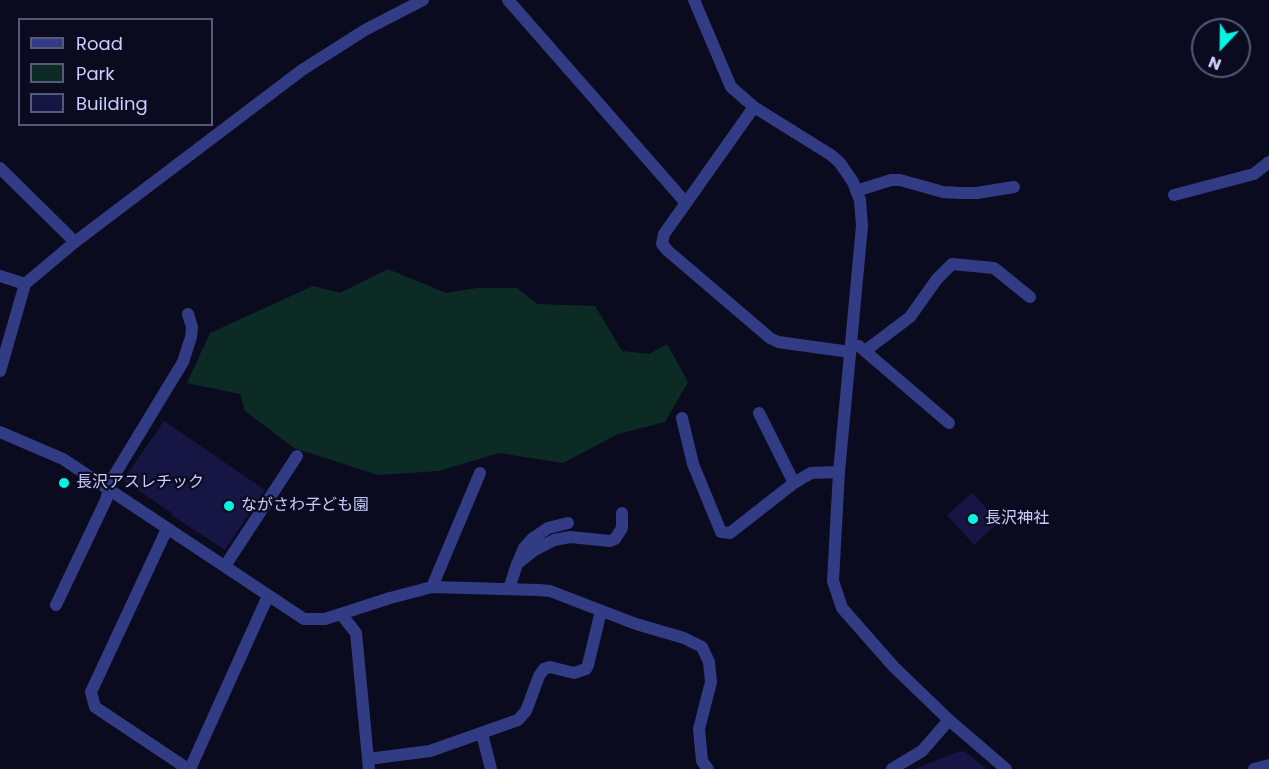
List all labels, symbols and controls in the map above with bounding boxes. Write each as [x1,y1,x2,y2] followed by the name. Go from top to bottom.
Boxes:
[18,18,213,126] legend
[1191,18,1251,78] north arrow
[76,31,123,56] text: Road
[1205,50,1225,76] text: N
[76,61,115,86] text: Park
[76,91,148,116] text: Building
[76,473,204,493] place label: 長沢アスレチック
[57,476,71,490] marker: 長沢アスレチック
[241,496,369,516] place label: ながさわ子ども園
[222,499,236,513] marker: ながさわ子ども園
[985,509,1049,529] place label: 長沢神社
[966,512,980,526] marker: 長沢神社

